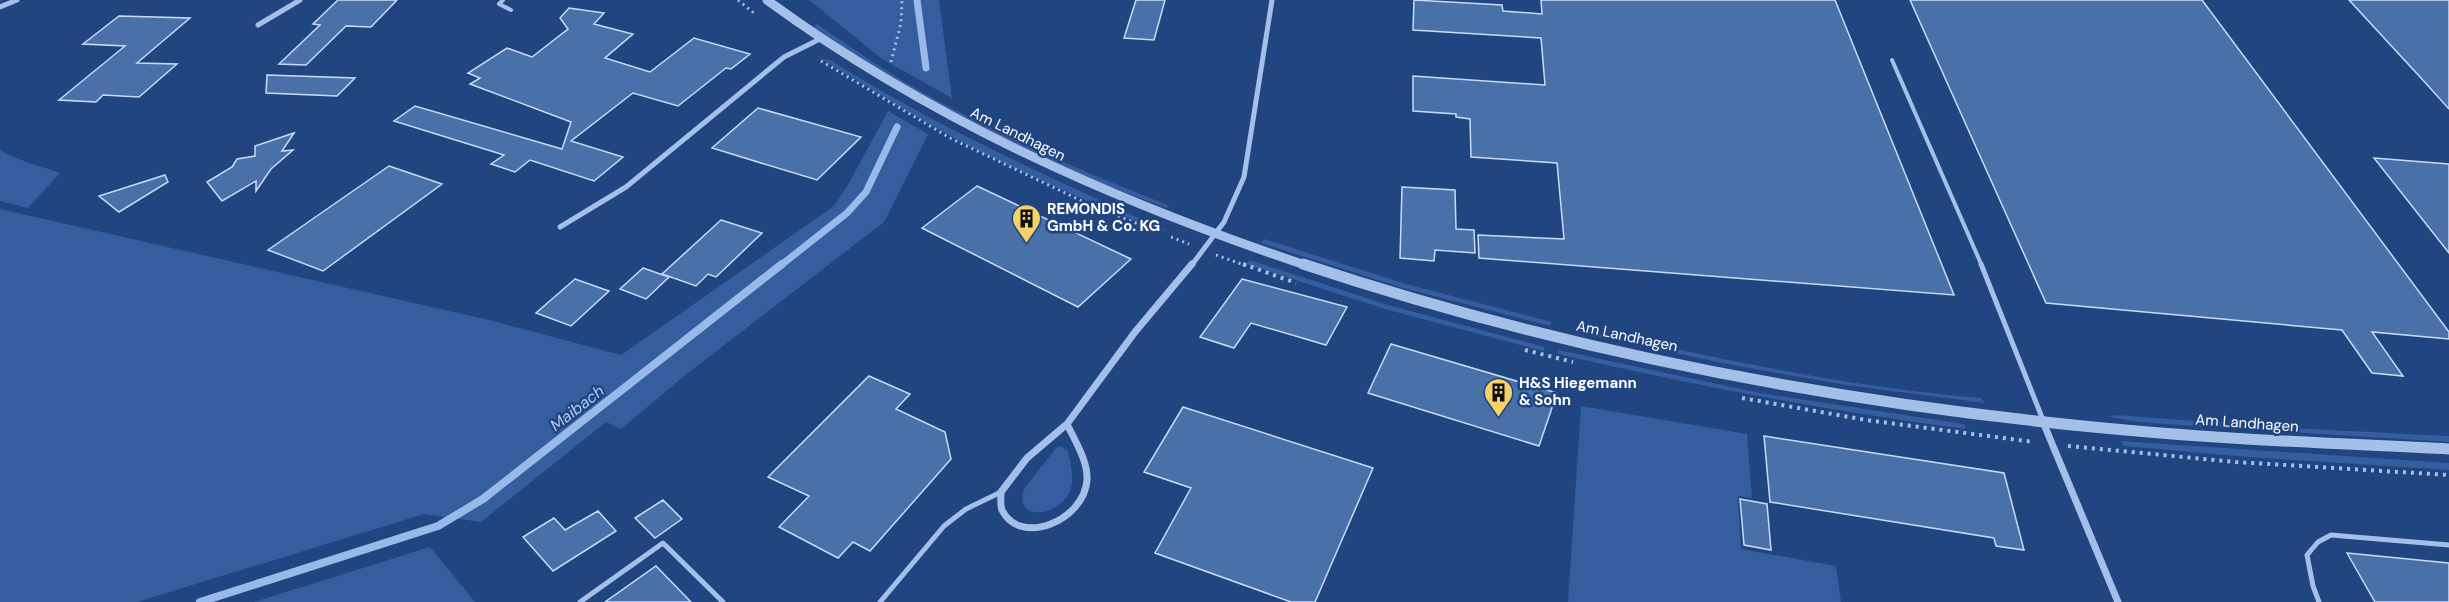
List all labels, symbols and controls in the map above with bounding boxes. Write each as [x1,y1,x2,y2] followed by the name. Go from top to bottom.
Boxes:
[967,102,1069,166] street label: Am Landhagen
[1047,199,1160,236] place label: REMONDIS GmbH & Co. KG
[1010,202,1042,244] building icon: REMONDIS GmbH & Co. KG
[1574,315,1680,357] street label: Am Landhagen
[1519,373,1637,410] place label: H&S Hiegemann & Sohn
[1482,376,1514,418] building icon: H&S Hiegemann & Sohn
[546,380,608,436] water label: Maibach
[2195,409,2299,437] street label: Am Landhagen

